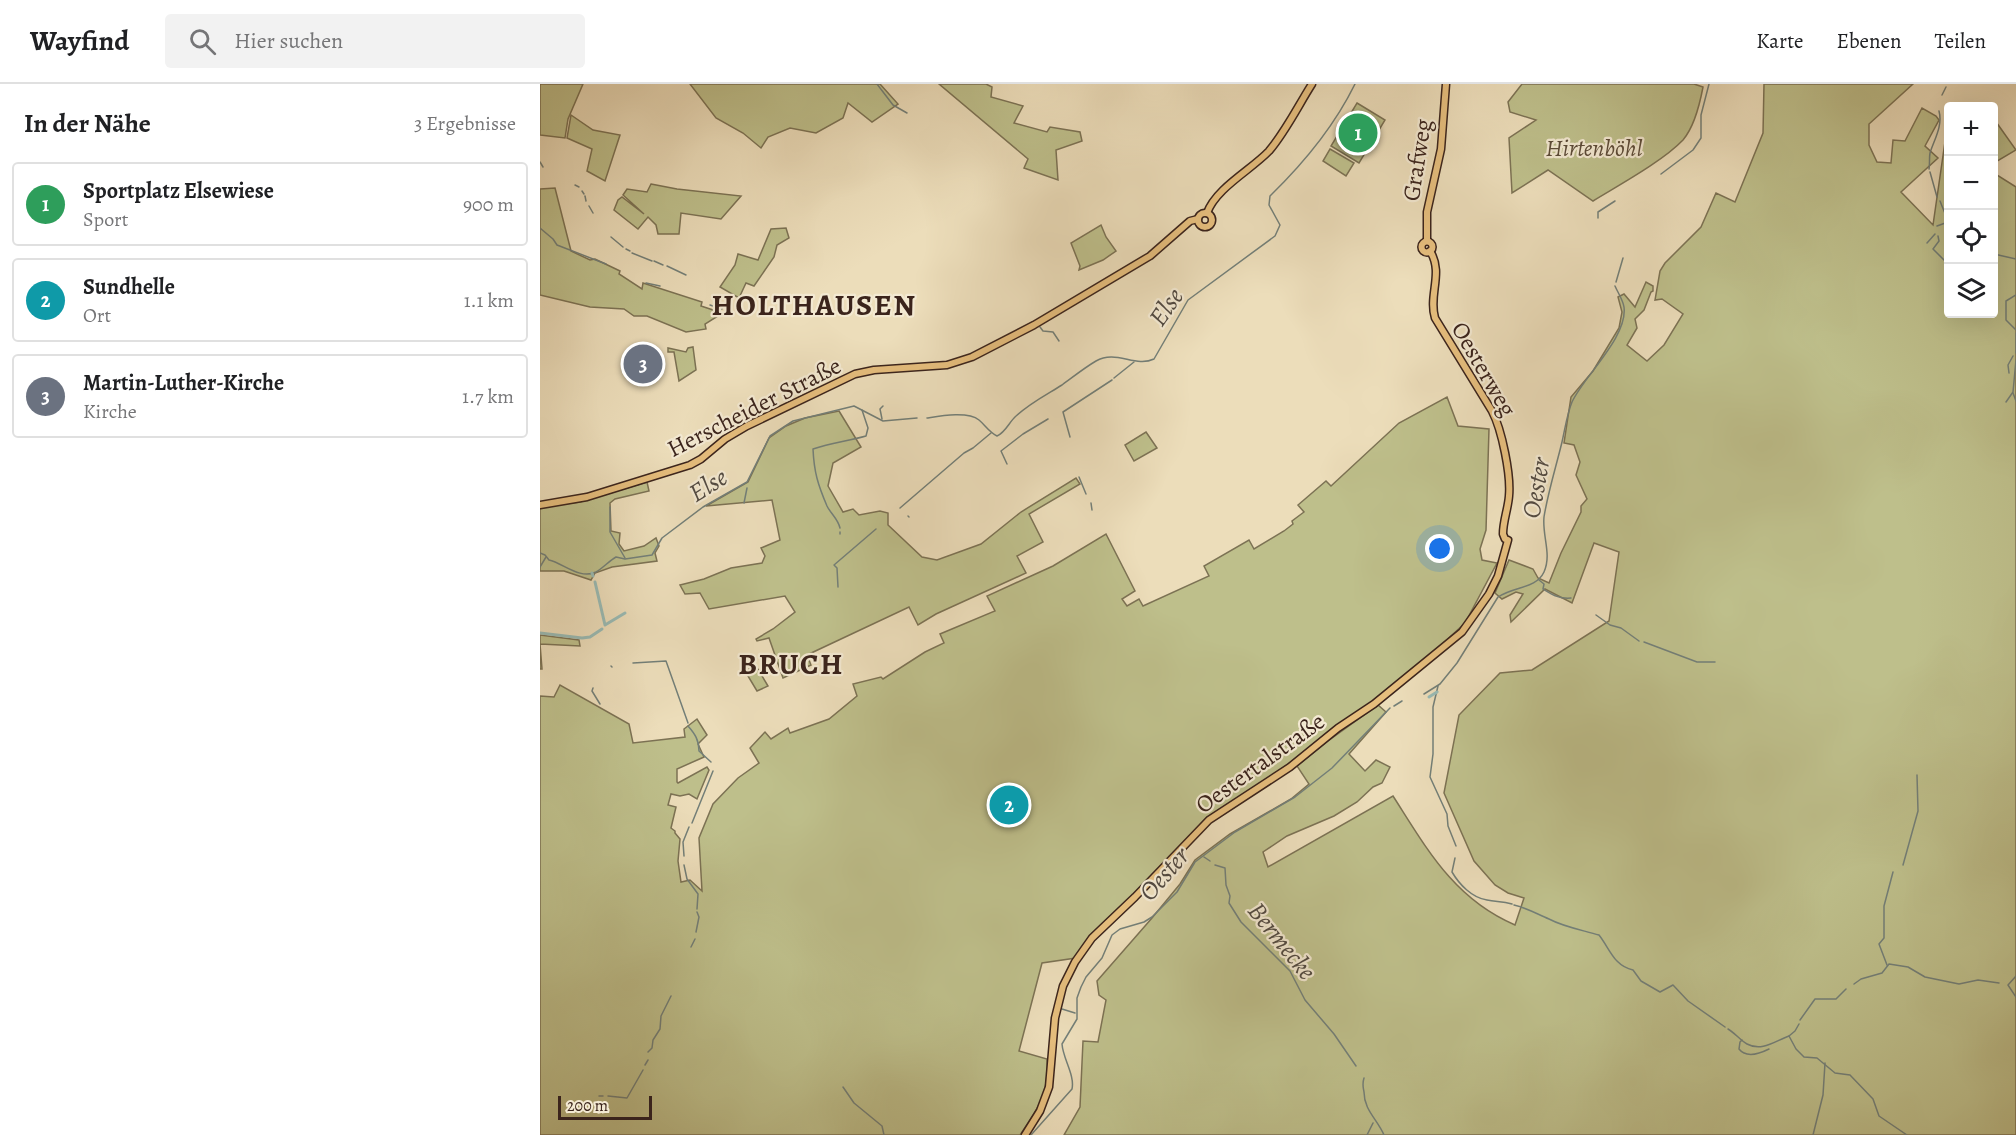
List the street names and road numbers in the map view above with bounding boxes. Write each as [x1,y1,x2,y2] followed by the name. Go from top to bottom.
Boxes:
[1395,117,1439,203] street label: Grafweg
[1444,316,1524,422] street label: Oesterweg
[662,349,846,465] street label: Herscheider Straße
[1189,705,1331,821] street label: Oestertalstraße

